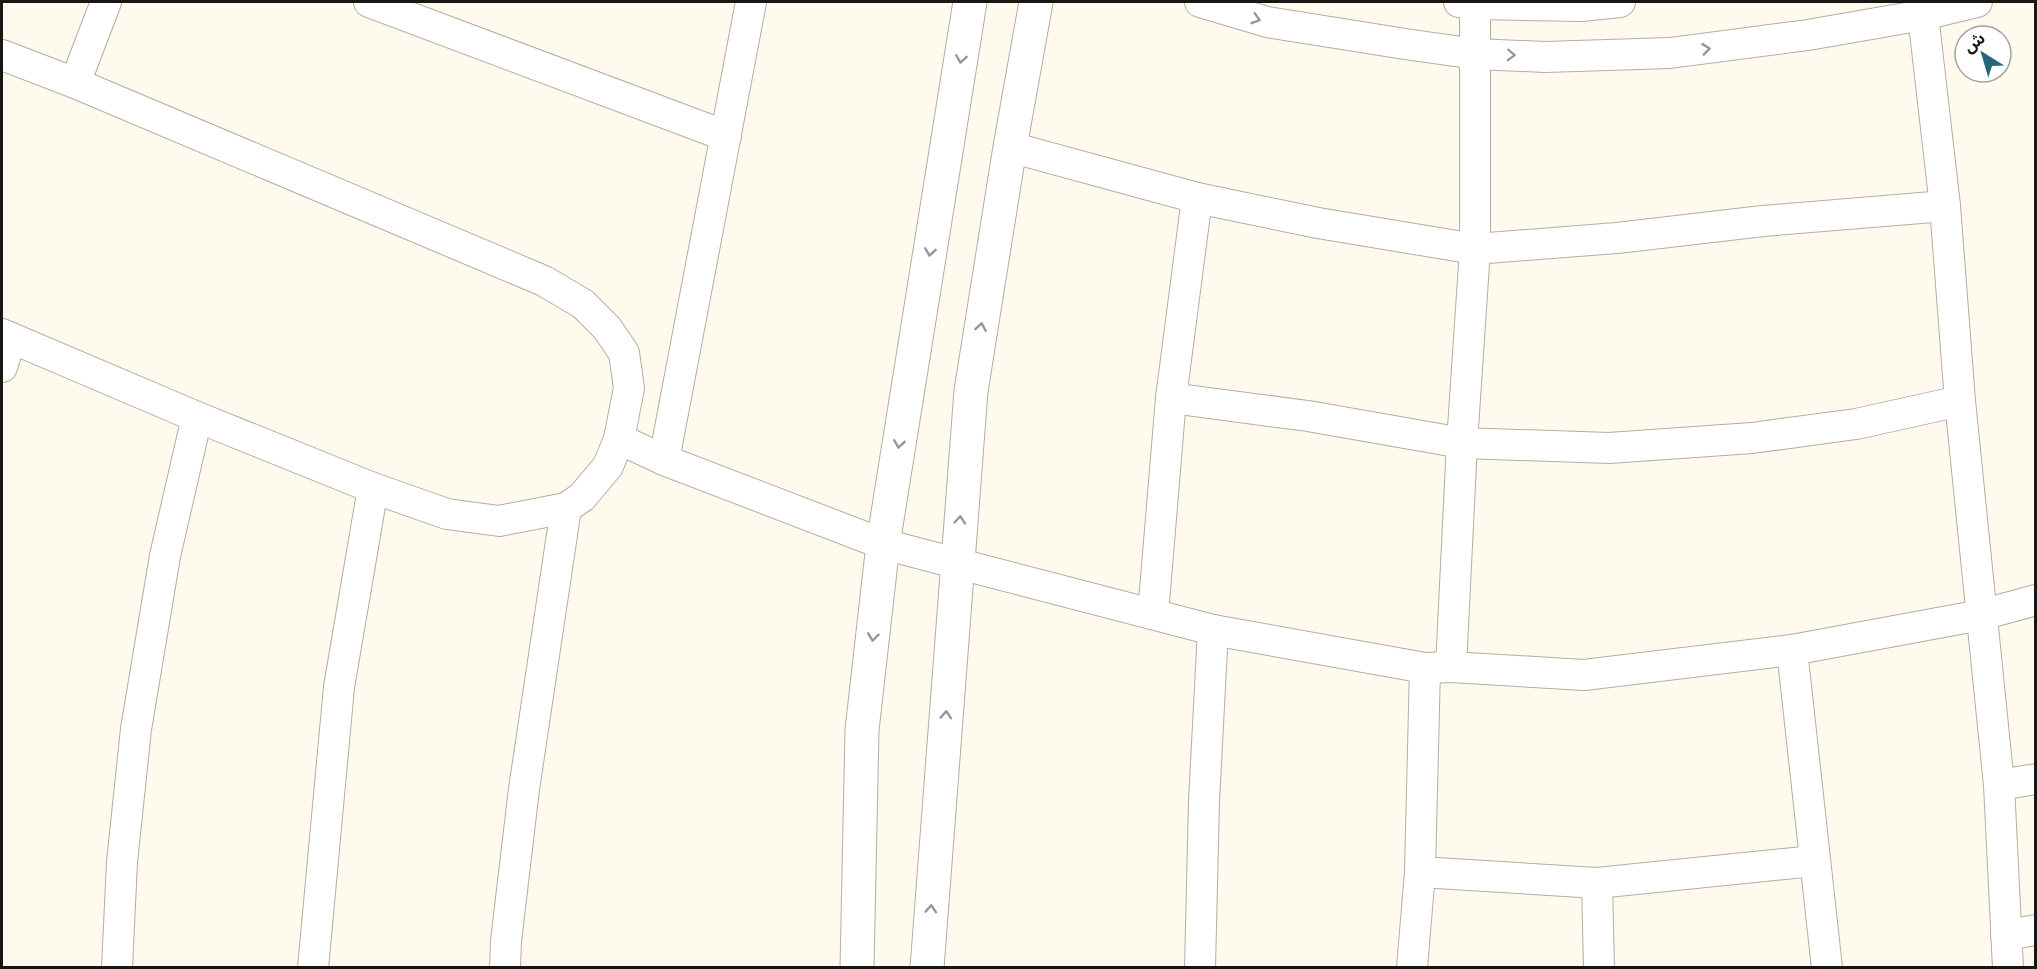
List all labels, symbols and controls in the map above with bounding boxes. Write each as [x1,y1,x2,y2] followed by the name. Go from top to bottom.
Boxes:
[1250,12,1261,24] one-way arrow
[1953,24,2013,84] north arrow
[1959,27,1990,58] text: ش
[1701,43,1710,55] one-way arrow
[1507,49,1516,62] one-way arrow
[955,54,968,64] one-way arrow
[924,246,937,256] one-way arrow
[975,322,987,331] one-way arrow
[893,439,906,449] one-way arrow
[954,516,967,525] one-way arrow
[867,633,879,642] one-way arrow
[939,710,952,719] one-way arrow
[924,905,937,914] one-way arrow

